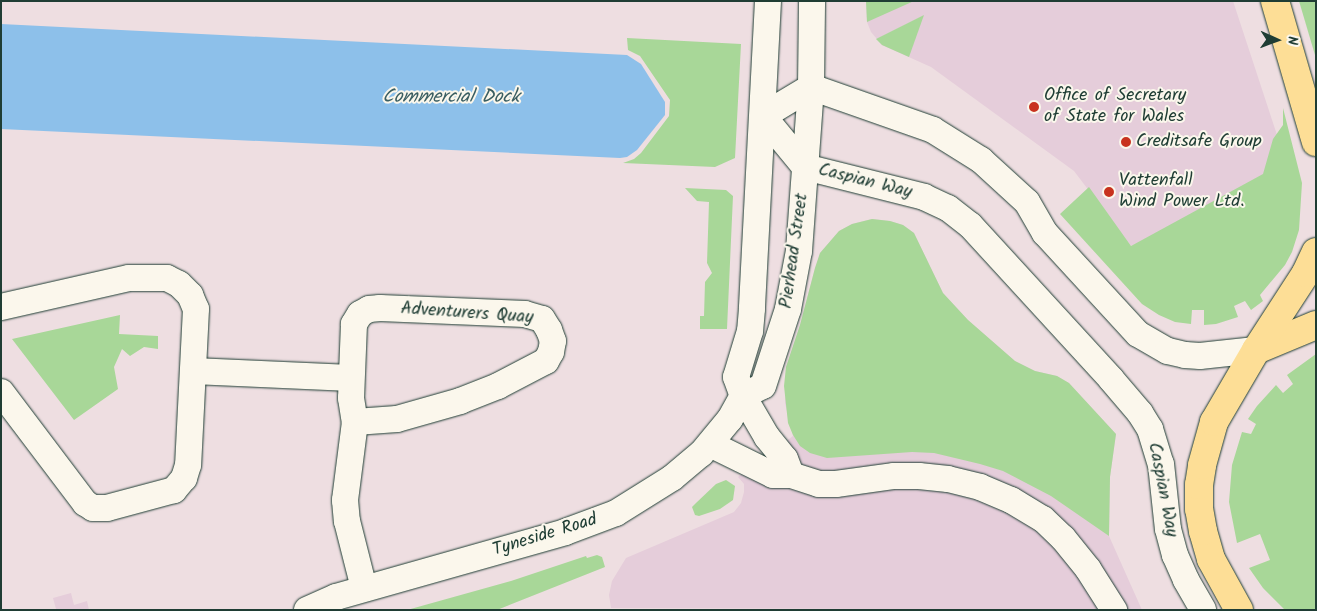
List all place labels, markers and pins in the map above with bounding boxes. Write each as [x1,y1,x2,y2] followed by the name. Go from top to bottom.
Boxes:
[1044,86,1186,128] place label: Office of Secretary of State for Wales
[1028,101,1040,113] marker: Office of Secretary of State for Wales
[1136,131,1262,153] place label: Creditsafe Group
[1120,136,1132,148] marker: Creditsafe Group
[1119,171,1245,213] place label: Vattenfall Wind Power Ltd.
[1103,186,1115,198] marker: Vattenfall Wind Power Ltd.

